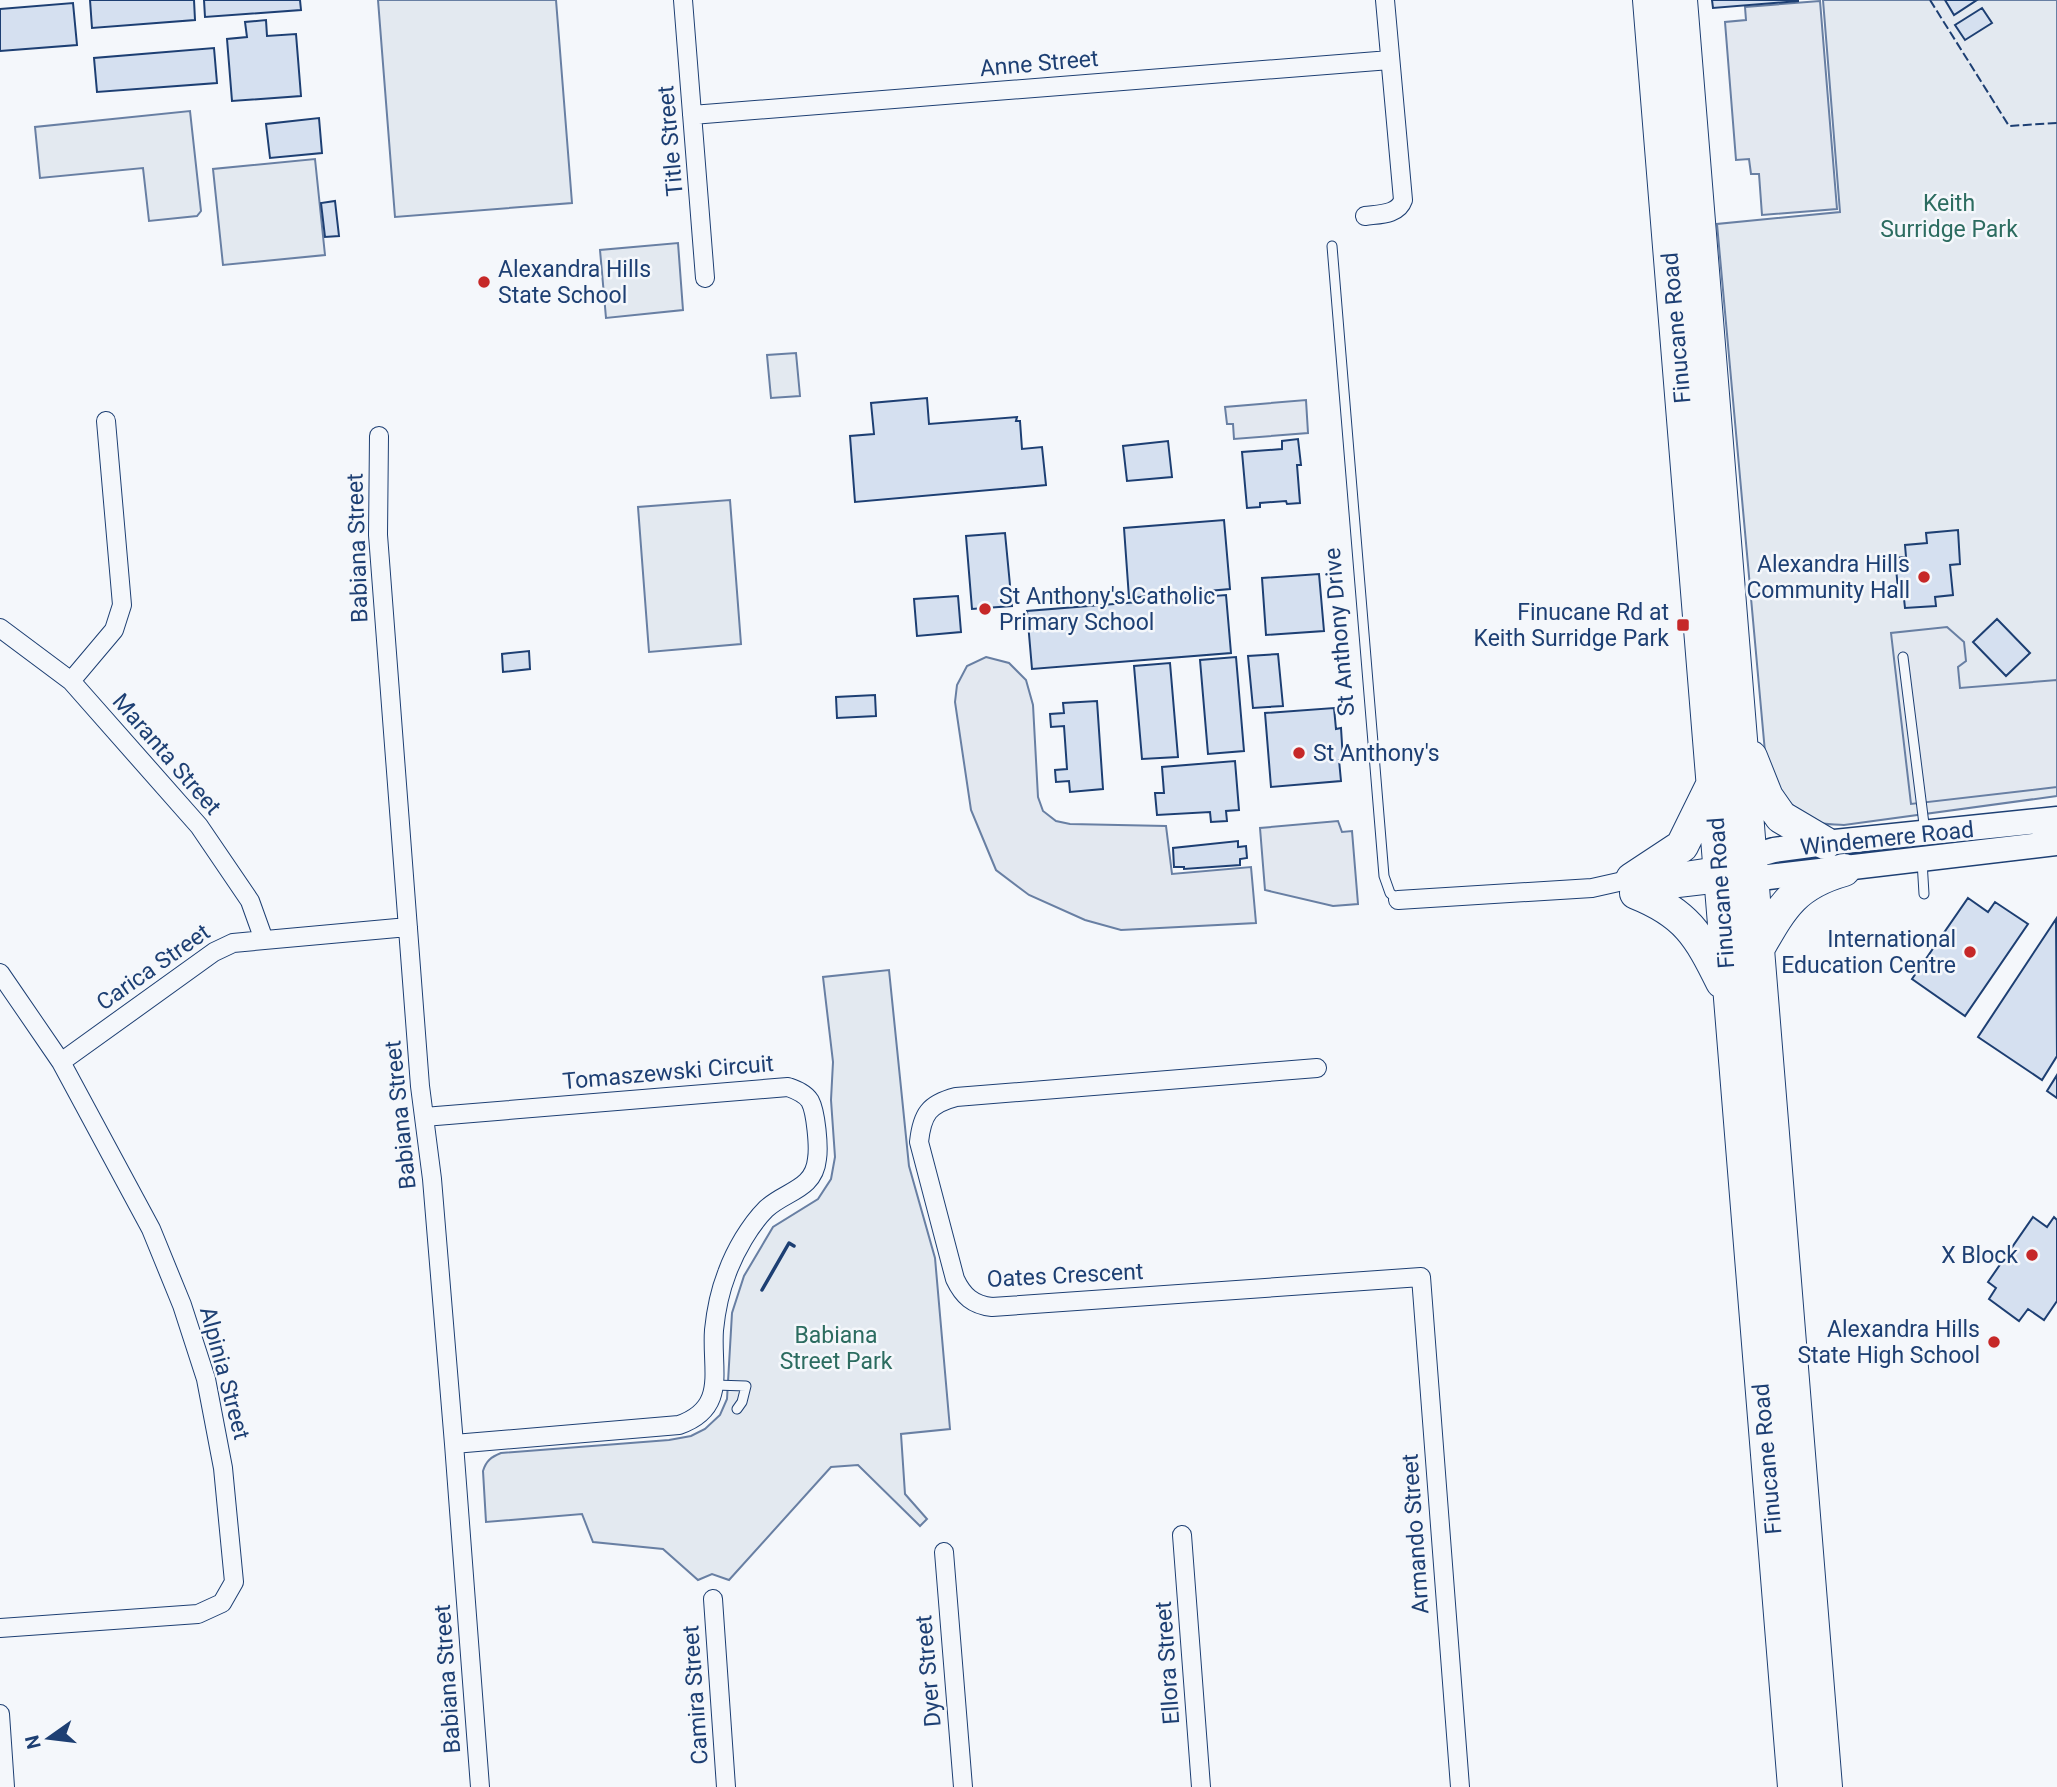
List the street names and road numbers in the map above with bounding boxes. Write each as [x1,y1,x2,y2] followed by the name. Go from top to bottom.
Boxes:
[979,45,1099,82] street label: Anne Street
[652,84,689,197] street label: Title Street
[1656,251,1697,405] street label: Finucane Road
[341,473,374,623] street label: Babiana Street
[1319,547,1360,717] street label: St Anthony Drive
[107,688,227,820] street label: Maranta Street
[1703,816,1740,970] street label: Finucane Road
[1799,816,1975,861] street label: Windemere Road
[92,919,215,1016] street label: Carica Street
[379,1039,422,1191] street label: Babiana Street
[561,1050,775,1095] street label: Tomaszewski Circuit
[986,1258,1144,1293] street label: Oates Crescent
[194,1304,255,1442] street label: Alpinia Street
[1747,1382,1788,1536] street label: Finucane Road
[1396,1453,1435,1615] street label: Armando Street
[1150,1600,1185,1726] street label: Ellora Street
[429,1603,466,1754] street label: Babiana Street
[910,1614,947,1728] street label: Dyer Street
[677,1624,714,1765] street label: Camira Street

